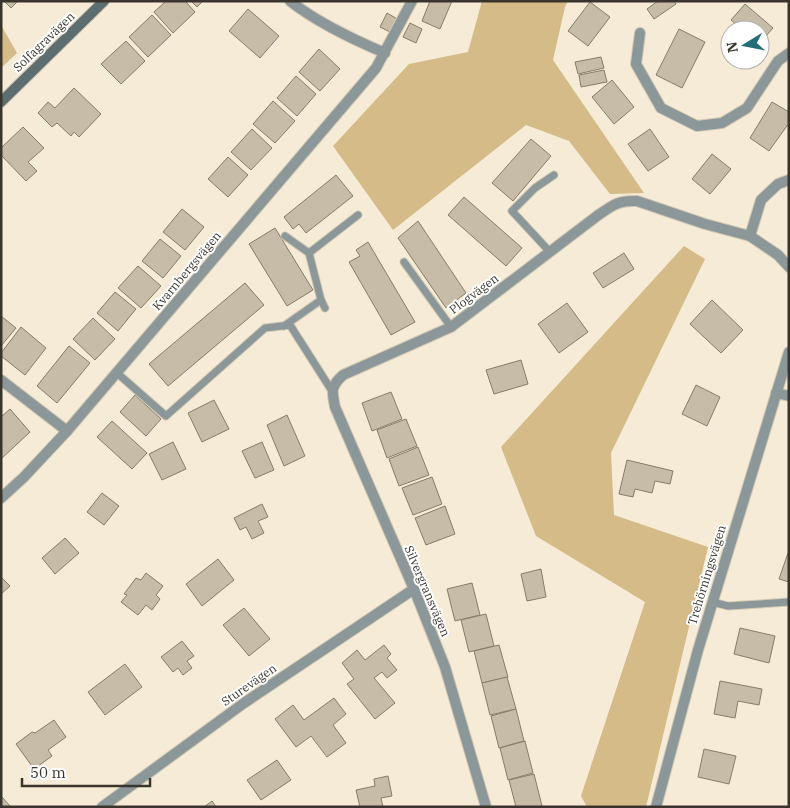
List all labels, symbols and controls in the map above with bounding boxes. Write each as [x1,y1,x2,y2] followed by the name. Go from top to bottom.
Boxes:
[10,8,78,75] street label: Solfagravägen
[720,20,770,70] north arrow
[722,40,742,54] text: N
[149,228,224,313] street label: Kvarnbergsvägen
[446,270,502,317] street label: Plogvägen
[684,523,729,627] street label: Trehörningsvägen
[401,543,454,639] street label: Silvergransvägen
[218,660,279,709] street label: Sturevägen
[22,756,150,788] scale bar
[30,763,66,782] text: 50 m

